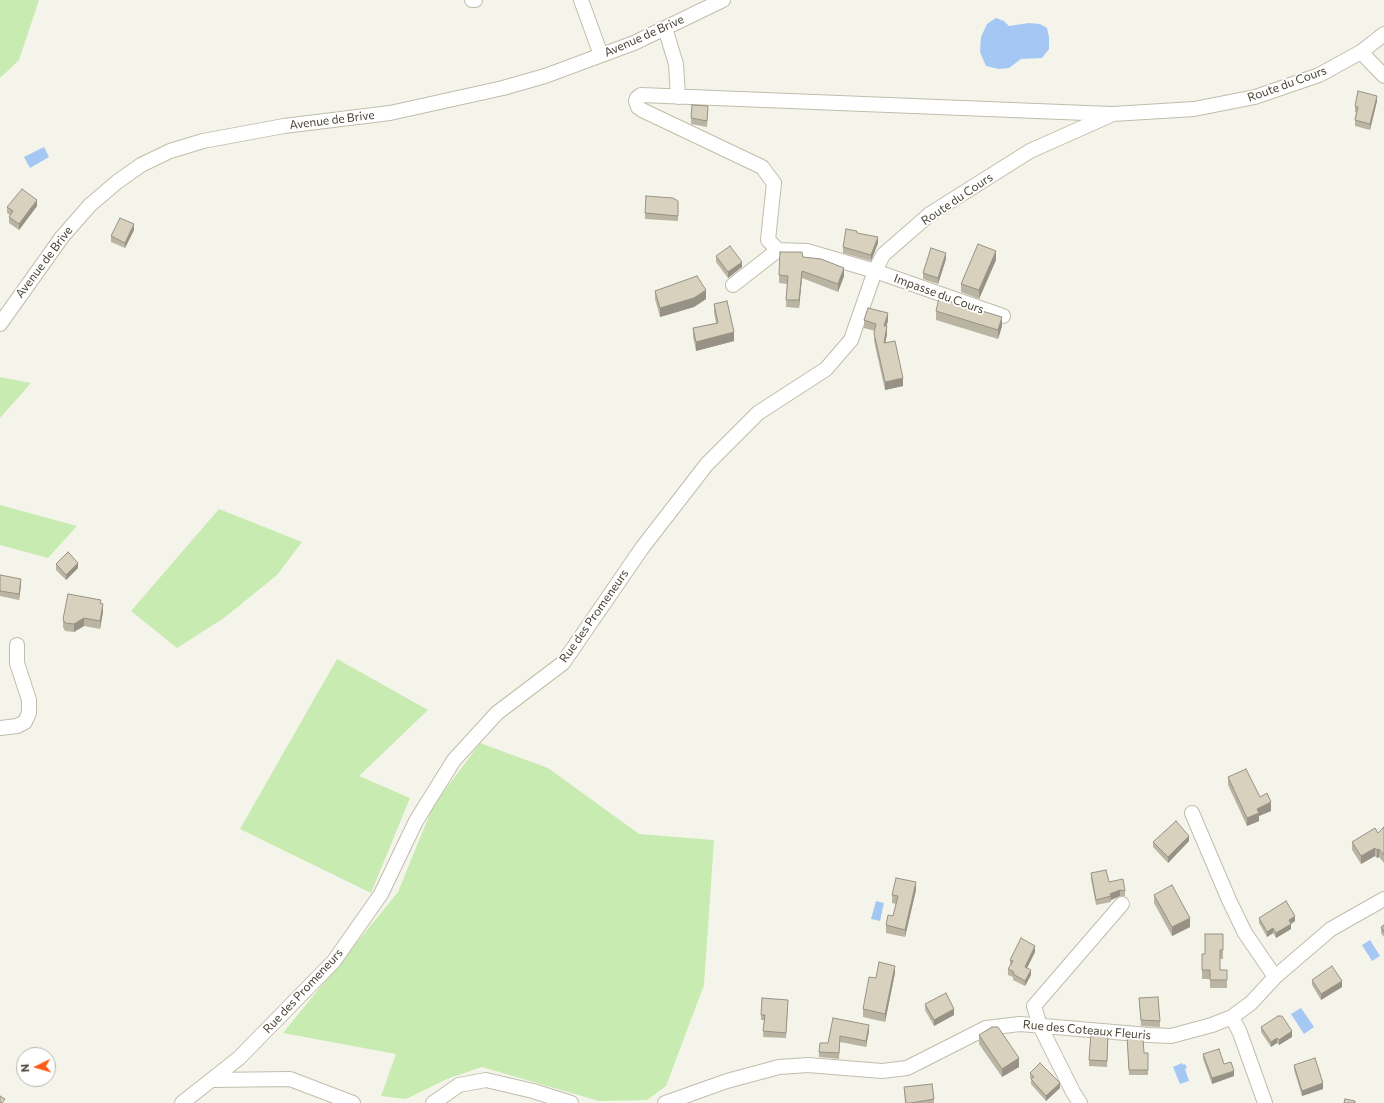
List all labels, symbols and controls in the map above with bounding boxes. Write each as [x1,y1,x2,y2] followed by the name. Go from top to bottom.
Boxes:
[602,12,686,60] street label: Avenue de Brive
[1246,63,1328,105] street label: Route du Cours
[289,108,375,132] street label: Avenue de Brive
[919,170,995,228] street label: Route du Cours
[12,223,76,301] street label: Avenue de Brive
[892,271,986,317] street label: Impasse du Cours
[556,567,632,665] street label: Rue des Promeneurs
[260,946,346,1036] street label: Rue des Promeneurs
[1022,1017,1152,1043] street label: Rue des Coteaux Fleuris
[16,1047,56,1087] north arrow
[18,1063,31,1073] text: N

